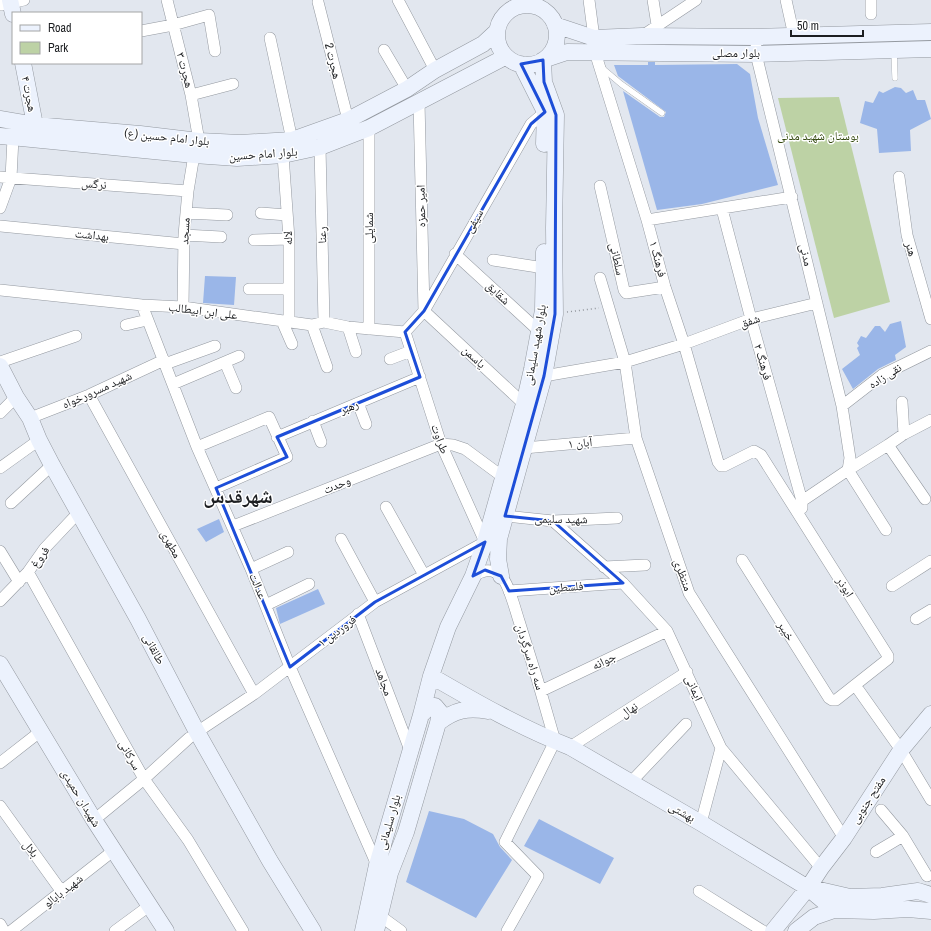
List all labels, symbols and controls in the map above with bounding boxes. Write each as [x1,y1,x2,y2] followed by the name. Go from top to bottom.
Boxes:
[12,12,142,64] legend
[791,12,863,38] scale bar
[797,18,819,34] text: 50 m
[48,20,72,36] text: Road
[48,40,68,56] text: Park
[321,41,345,81] street label: هجرت 2
[712,45,760,61] street label: بلوار مصلی
[173,50,197,90] street label: هجرت ۳
[18,75,40,113] street label: هجرت ۴
[124,125,210,149] street label: بلوار امام حسین (ع)
[777,128,859,144] park label: بوستان شهید مدنی
[228,144,298,164] street label: بلوار امام حسین
[81,175,107,193] street label: نرگس
[413,184,429,227] street label: امیر حمزه
[461,206,487,236] street label: سیفی
[361,212,377,244] street label: شمایلی
[176,217,194,245] street label: مسجد
[74,225,110,245] street label: بهداشت
[314,226,330,244] street label: رعنا
[280,231,296,245] street label: لاله
[645,239,671,279] street label: فرهنگ ۱
[901,239,921,258] street label: هنر
[605,241,629,277] street label: سلطانی
[796,242,816,268] street label: مدنی
[483,278,514,308] street label: شقایق
[168,299,238,323] street label: علی ابن ابیطالب
[520,303,550,387] street label: بلوار شهید سلیمانی
[738,310,762,332] street label: شفق
[459,342,490,372] street label: یاسمن
[750,342,776,382] street label: فرهنگ ۲
[865,360,905,392] street label: نقی زاده
[60,367,134,413] street label: شهید مسرورخواه
[336,396,361,418] street label: رهبر
[427,422,453,456] street label: طراوت
[567,434,594,452] street label: آبان ۱
[321,472,353,498] street label: وحدت
[203,482,273,509] district label: شهرقدس
[534,511,588,527] street label: شهید سلیمی
[157,527,185,561] street label: مطهری
[27,543,53,571] street label: فروغ
[670,557,696,593] street label: منتظری
[245,570,271,602] street label: عدالت
[832,573,858,600] street label: ابوذر
[548,578,584,596] street label: فلسطین
[314,611,360,651] street label: فروردین ۱
[773,617,798,644] street label: خیبر
[512,622,548,692] street label: سه راه سرگردان
[139,631,169,667] street label: طالقانی
[589,648,619,674] street label: جوانه
[371,666,397,698] street label: مجاهد
[681,673,707,703] street label: ایمانی
[617,698,641,722] street label: نهال
[115,737,145,773] street label: سرکانی
[57,766,105,830] street label: شهیدان حمیدی
[847,773,889,827] street label: مفتح جنوبی
[373,793,405,851] street label: بلوار سلیمانی
[666,798,698,826] street label: بهشتی
[19,837,43,861] street label: بلال
[40,870,86,911] street label: شهید بابالو

